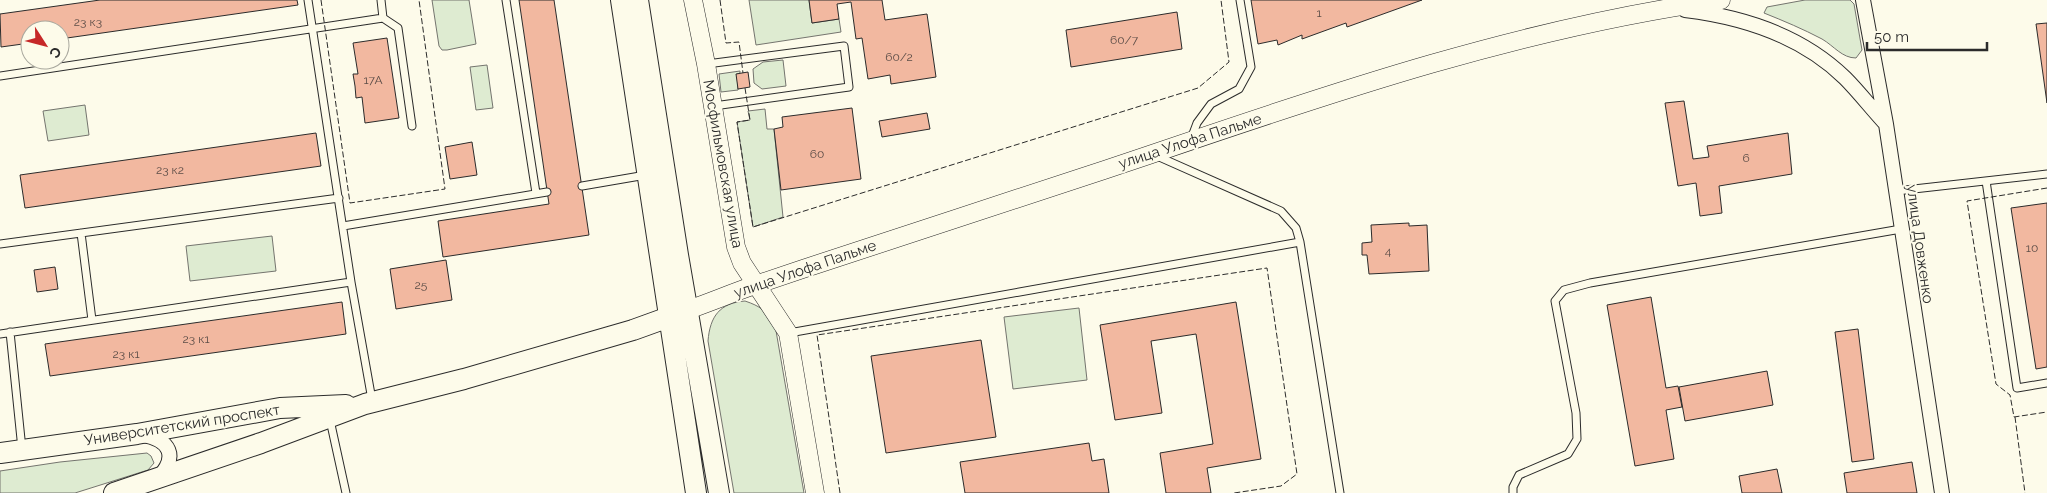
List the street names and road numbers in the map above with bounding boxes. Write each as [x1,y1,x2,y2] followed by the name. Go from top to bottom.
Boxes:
[699,78,747,250] street label: Мосфильмовская улица
[1116,109,1264,173] street label: улица Улофа Пальме
[1903,183,1937,305] street label: улица Довженко
[731,236,879,302] street label: улица Улофа Пальме
[83,401,281,449] street label: Университетский проспект

